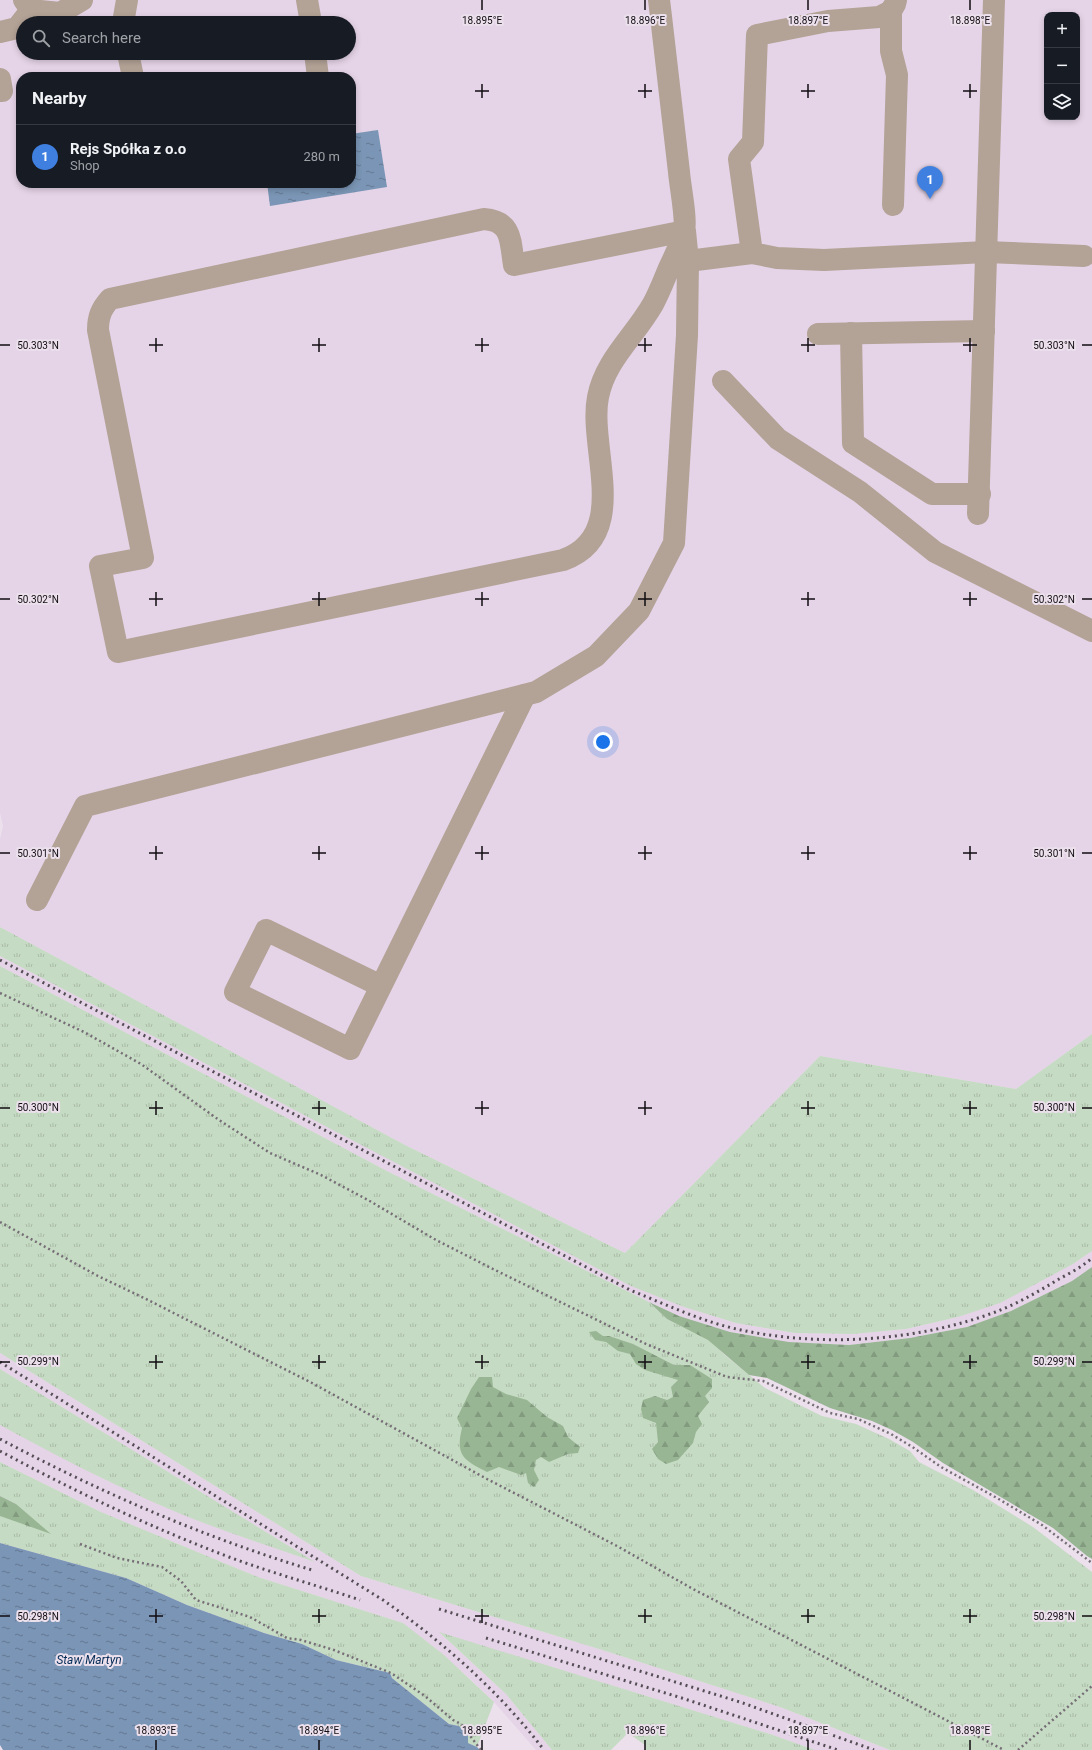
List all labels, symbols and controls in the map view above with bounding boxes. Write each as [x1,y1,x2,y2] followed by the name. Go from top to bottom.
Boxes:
[1044,12,1080,120] map controls
[1044,12,1080,48] button: +
[462,15,502,26] text: 18.895°E
[625,15,665,26] text: 18.896°E
[788,15,828,26] text: 18.897°E
[950,15,990,26] text: 18.898°E
[16,16,356,60] search box
[30,27,52,49] icon: search
[62,29,141,47] text: Search here
[1044,48,1080,84] button: −
[1044,84,1080,120] button: layers
[32,88,87,108] text: Nearby
[70,140,186,158] text: Rejs Spółka z o.o
[41,149,49,164] text: 1
[303,149,340,164] text: 280 m
[70,158,100,173] text: Shop
[917,166,943,199] pin: 1
[17,340,59,351] text: 50.303°N
[1033,340,1075,351] text: 50.303°N
[17,594,59,605] text: 50.302°N
[1033,594,1075,605] text: 50.302°N
[593,732,613,752] your location
[17,848,59,859] text: 50.301°N
[1033,848,1075,859] text: 50.301°N
[17,1102,59,1113] text: 50.300°N
[1033,1102,1075,1113] text: 50.300°N
[17,1356,59,1367] text: 50.299°N
[1033,1356,1075,1367] text: 50.299°N
[17,1611,59,1622] text: 50.298°N
[1033,1611,1075,1622] text: 50.298°N
[56,1653,122,1667] water label: Staw Martyn
[136,1725,176,1736] text: 18.893°E
[299,1725,339,1736] text: 18.894°E
[462,1725,502,1736] text: 18.895°E
[625,1725,665,1736] text: 18.896°E
[788,1725,828,1736] text: 18.897°E
[950,1725,990,1736] text: 18.898°E

